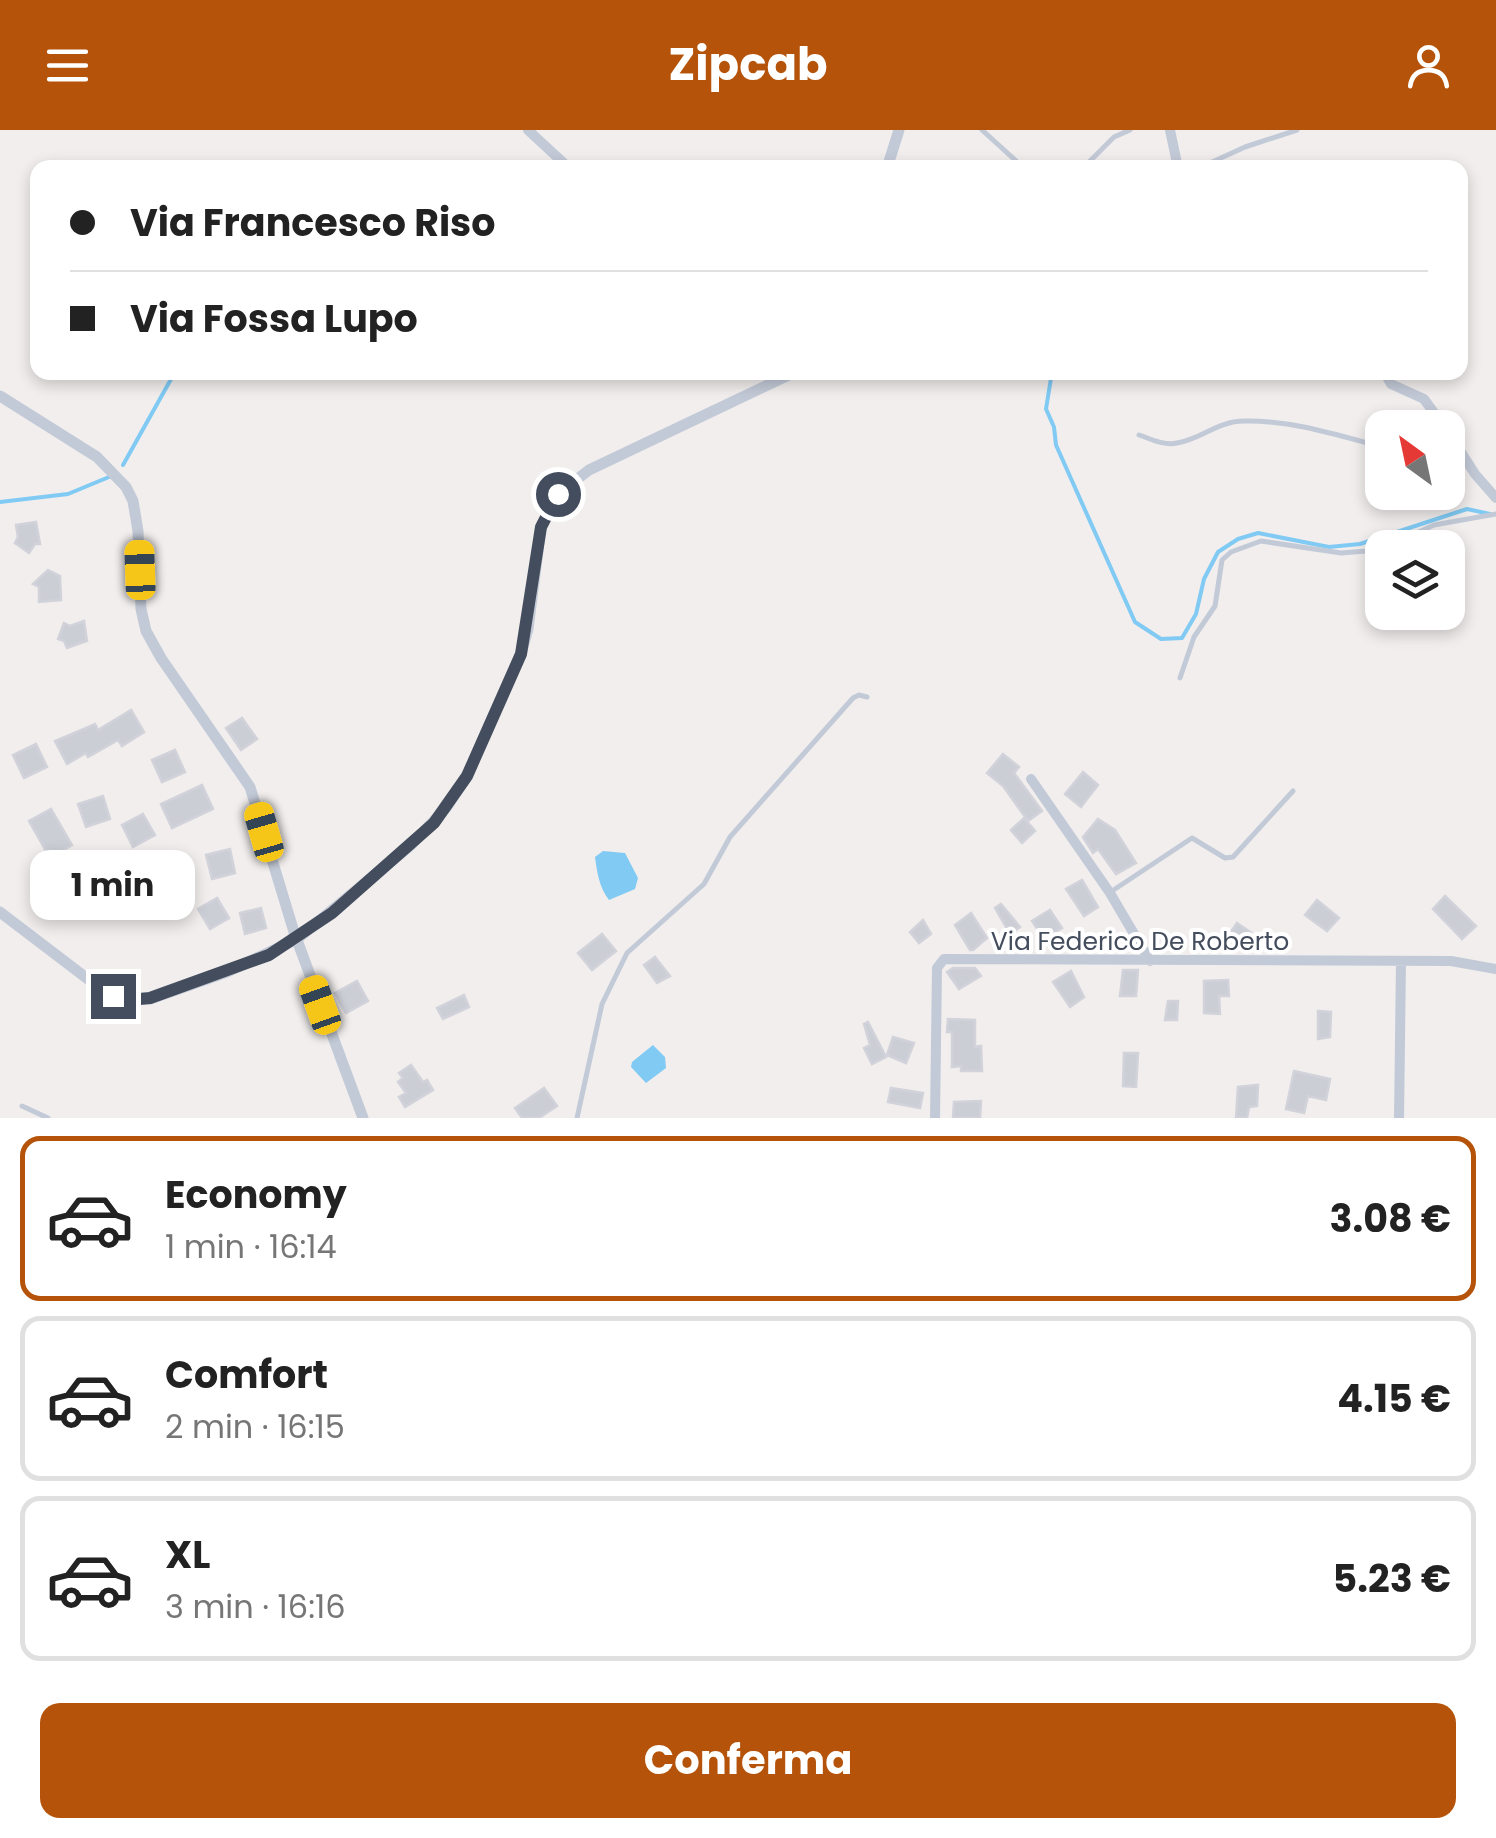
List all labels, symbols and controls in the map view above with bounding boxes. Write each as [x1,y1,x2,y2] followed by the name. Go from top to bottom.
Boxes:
[669,33,828,96] text: Zipcab
[40,38,95,93] icon: menu
[1401,38,1456,93] icon: person
[130,196,496,249] text: Via Francesco Riso
[130,292,418,345] text: Via Fossa Lupo
[1365,410,1465,510] north arrow
[1365,410,1465,630] map controls
[536,472,581,517] route start
[1365,530,1465,630] button: layers
[124,539,156,601] car
[241,799,287,865] car
[31,851,196,921] callout: 1 min
[71,862,154,907] text: 1 min
[991,924,1289,959] street label: Via Federico De Roberto
[296,972,344,1038] car
[91,974,136,1019] route end
[165,1168,347,1221] text: Economy
[45,1174,135,1264] icon: car
[1330,1192,1451,1245] text: 3.08 €
[165,1224,337,1269] text: 1 min · 16:14
[165,1348,328,1401] text: Comfort
[45,1354,135,1444] icon: car
[1337,1372,1451,1425] text: 4.15 €
[165,1404,345,1449] text: 2 min · 16:15
[165,1528,210,1581] text: XL
[45,1534,135,1624] icon: car
[1333,1552,1451,1605] text: 5.23 €
[165,1584,346,1629] text: 3 min · 16:16
[40,1703,1456,1818] button: Conferma

